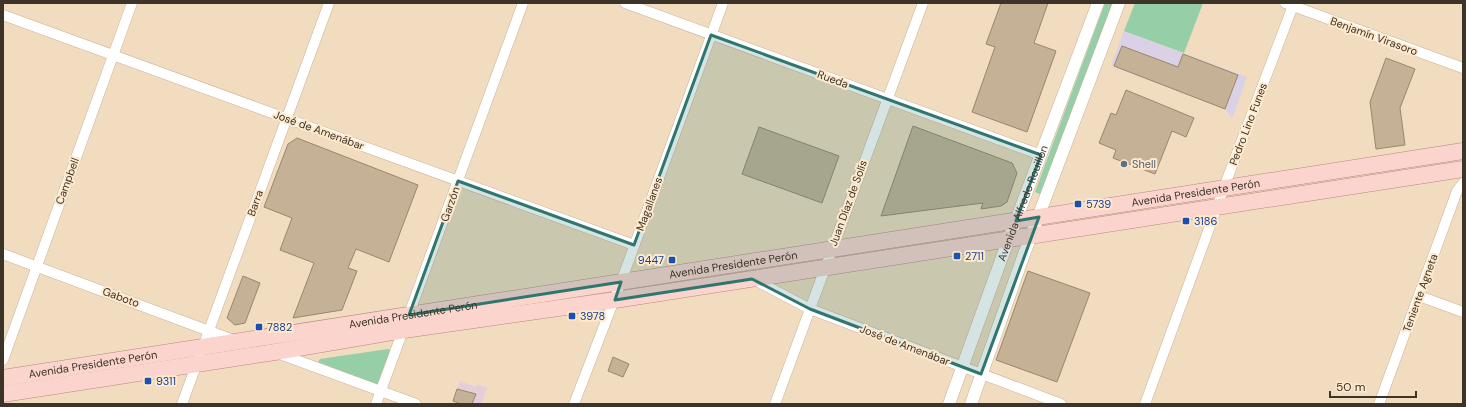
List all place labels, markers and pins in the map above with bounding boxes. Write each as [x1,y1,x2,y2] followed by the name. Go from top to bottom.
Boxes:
[1132,157,1156,171] place label: Shell
[1119,159,1129,169] marker: Shell
[1086,197,1111,211] place label: 5739
[1073,199,1083,209] marker: 5739
[1194,214,1217,228] place label: 3186
[1181,216,1191,226] marker: 3186
[965,249,984,263] place label: 2711
[952,251,962,261] marker: 2711
[638,253,664,267] place label: 9447
[667,255,677,265] marker: 9447
[580,309,605,323] place label: 3978
[567,311,577,321] marker: 3978
[267,320,292,334] place label: 7882
[254,322,264,332] marker: 7882
[156,374,176,388] place label: 9311
[143,376,153,386] marker: 9311

